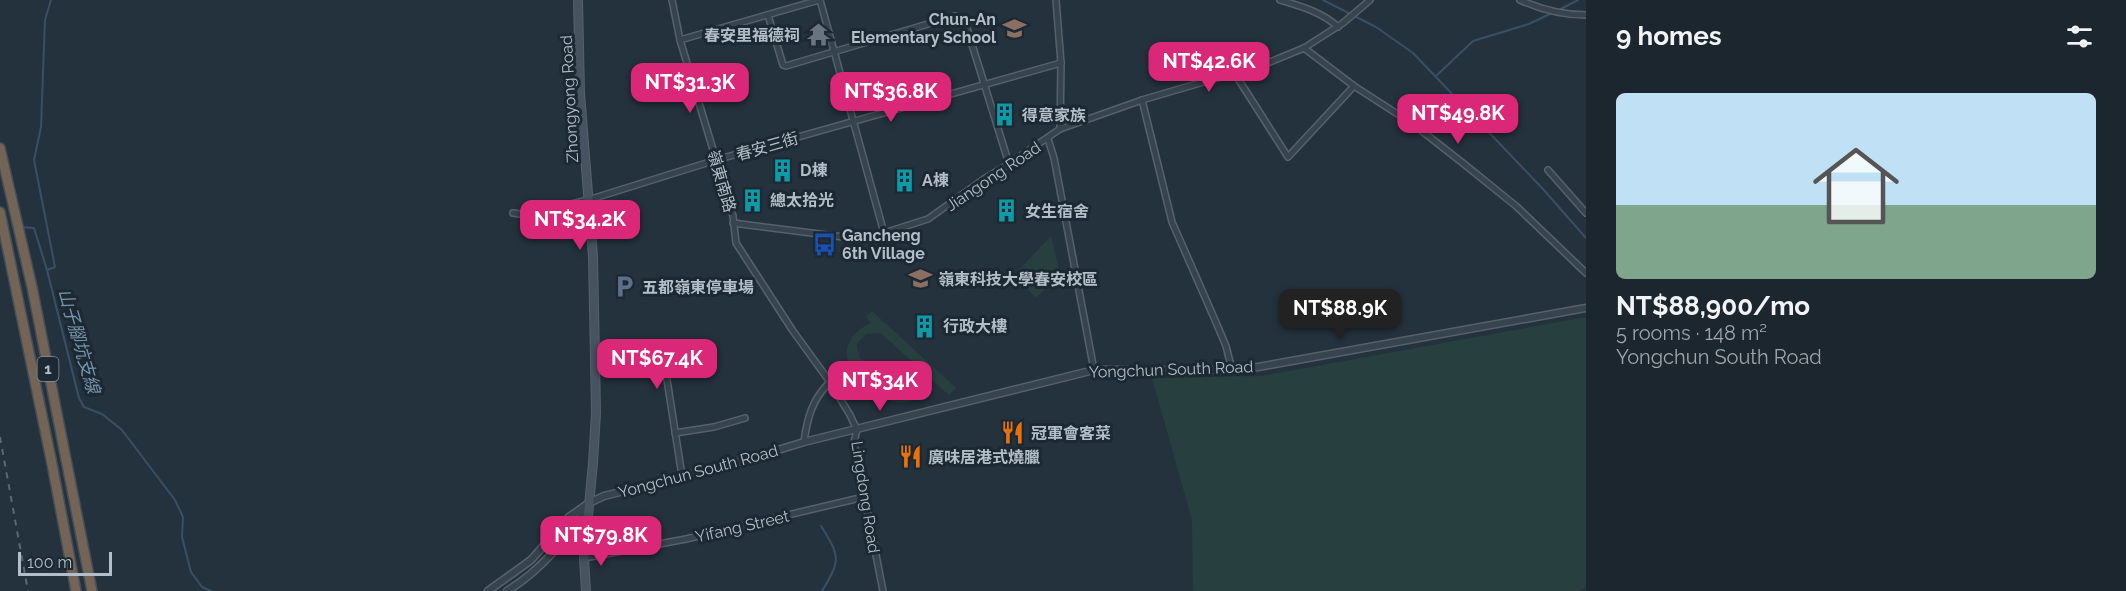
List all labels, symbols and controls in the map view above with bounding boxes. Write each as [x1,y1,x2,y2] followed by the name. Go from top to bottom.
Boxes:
[851,10,997,47] place label: Chun-An Elementary School
[1001,15,1027,41] school or university icon: Chun-An Elementary School
[2063,20,2096,53] icon: filters
[1616,21,1722,51] text: 9 homes
[805,22,831,48] temple icon: 春安里福德祠
[704,26,800,45] place label: 春安里福德祠
[557,35,582,163] street label: Zhongyong Road
[1147,42,1271,93] pin: NT$42.6K
[1162,49,1256,73] text: NT$42.6K
[628,63,752,114] pin: NT$31.3K
[645,70,735,94] text: NT$31.3K
[829,72,953,123] pin: NT$36.8K
[844,79,938,103] text: NT$36.8K
[1396,94,1520,145] pin: NT$49.8K
[1411,101,1505,125] text: NT$49.8K
[991,102,1017,128] building icon: 得意家族
[1021,106,1086,125] place label: 得意家族
[734,129,801,164] street label: 春安三街
[1802,132,1910,240] icon: home
[942,138,1044,215] street label: Jiangong Road
[704,148,739,215] street label: 嶺東南路
[769,157,795,183] building icon: D棟
[800,161,827,180] place label: D棟
[891,167,917,193] building icon: A棟
[922,171,949,190] place label: A棟
[739,187,765,213] building icon: 總太拾光
[770,191,834,210] place label: 總太拾光
[994,198,1020,224] building icon: 女生宿舍
[518,200,642,251] pin: NT$34.2K
[1025,202,1089,221] place label: 女生宿舍
[534,207,626,231] text: NT$34.2K
[842,226,925,263] place label: Gancheng 6th Village
[811,231,837,257] bus stop icon: Gancheng 6th Village
[907,266,933,292] school or university icon: 嶺東科技大學春安校區
[938,270,1098,289] place label: 嶺東科技大學春安校區
[611,274,637,300] parking icon: 五都嶺東停車場
[642,278,754,297] place label: 五都嶺東停車場
[55,286,105,398] water label: 山子腳坑支線
[1278,289,1402,340] pin: NT$88.9K
[1616,291,1810,321] text: NT$88,900/mo
[1293,296,1387,320] text: NT$88.9K
[912,313,938,339] building icon: 行政大樓
[943,317,1007,336] place label: 行政大樓
[1616,321,1767,345] text: 5 rooms · 148 m²
[595,339,719,390] pin: NT$67.4K
[1616,345,1822,369] text: Yongchun South Road
[611,346,703,370] text: NT$67.4K
[38,357,58,381] road number: 1
[1088,357,1254,382] street label: Yongchun South Road
[831,361,929,412] pin: NT$34K
[842,368,918,392] text: NT$34K
[1000,420,1026,446] restaurant icon: 冠軍會客菜
[1031,424,1111,443] place label: 冠軍會客菜
[847,440,884,554] street label: Lingdong Road
[616,441,780,502] street label: Yongchun South Road
[897,444,923,470] restaurant icon: 廣味居港式燒臘
[928,448,1040,467] place label: 廣味居港式燒臘
[693,506,791,546] street label: Yifang Street
[539,516,663,567] pin: NT$79.8K
[554,523,648,547] text: NT$79.8K
[18,549,112,576] scale bar
[27,553,72,572] text: 100 m

